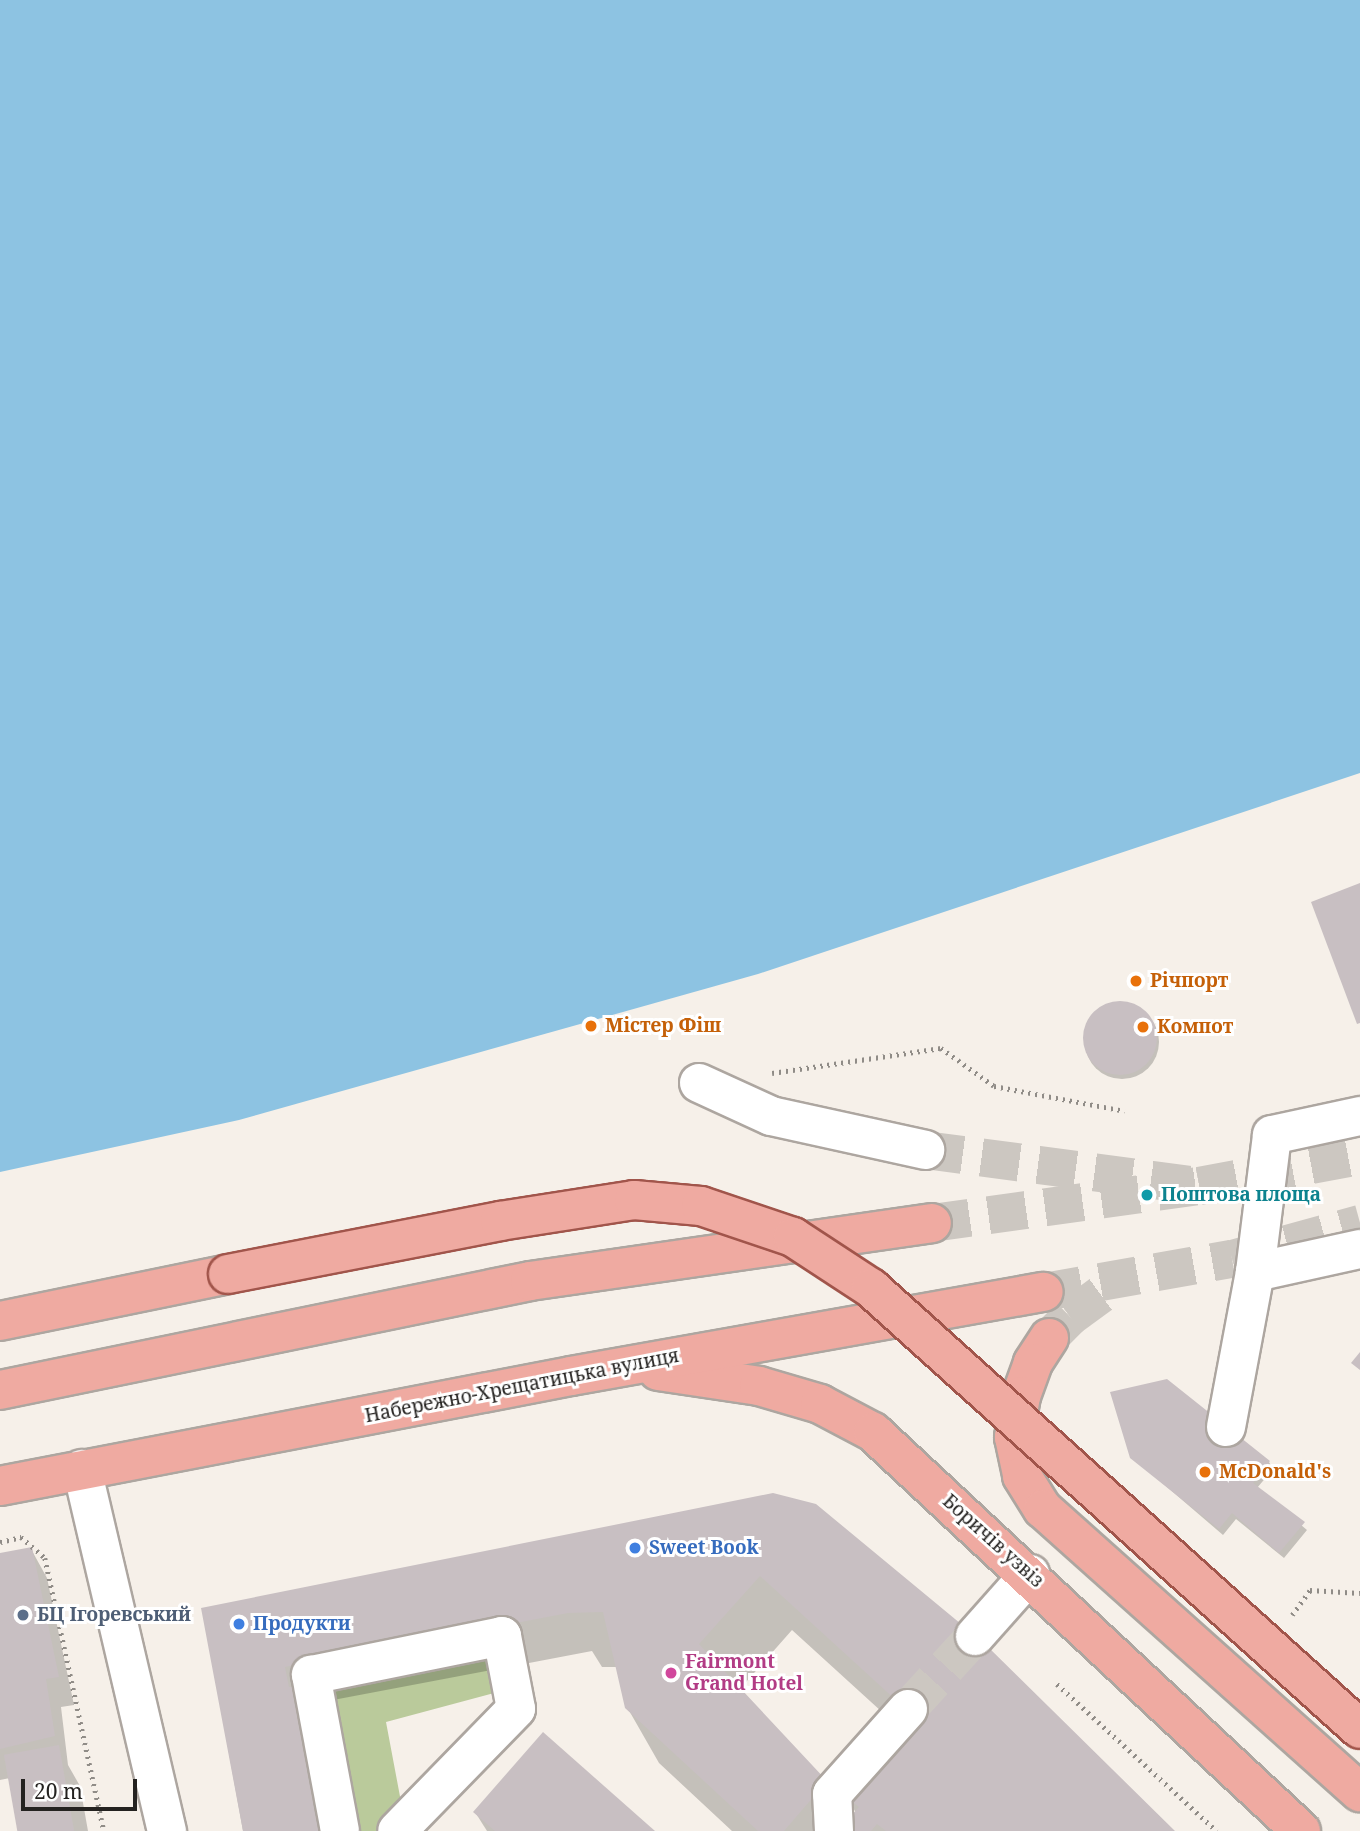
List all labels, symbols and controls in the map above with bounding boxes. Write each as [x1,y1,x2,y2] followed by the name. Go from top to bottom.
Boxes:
[1150,970,1228,992] place label: Річпорт
[1128,973,1144,989] marker: Річпорт
[605,1015,721,1037] place label: Містер Фіш
[1157,1016,1233,1038] place label: Компот
[583,1018,599,1034] marker: Містер Фіш
[1135,1019,1151,1035] marker: Компот
[1161,1184,1321,1206] place label: Поштова площа
[1139,1187,1155,1203] marker: Поштова площа
[363,1344,681,1428] street label: Набережно-Хрещатицька вулиця
[1219,1461,1331,1483] place label: McDonald's
[1197,1464,1213,1480] marker: McDonald's
[938,1490,1048,1592] street label: Боричів узвіз
[649,1537,759,1559] place label: Sweet Book
[627,1540,643,1556] marker: Sweet Book
[37,1604,191,1626] place label: БЦ Ігоревський
[15,1607,31,1623] marker: БЦ Ігоревський
[253,1613,351,1635] place label: Продукти
[231,1616,247,1632] marker: Продукти
[685,1651,803,1695] place label: Fairmont Grand Hotel
[663,1665,679,1681] marker: Fairmont Grand Hotel
[24,1764,140,1808] scale bar
[34,1777,83,1805] text: 20 m

